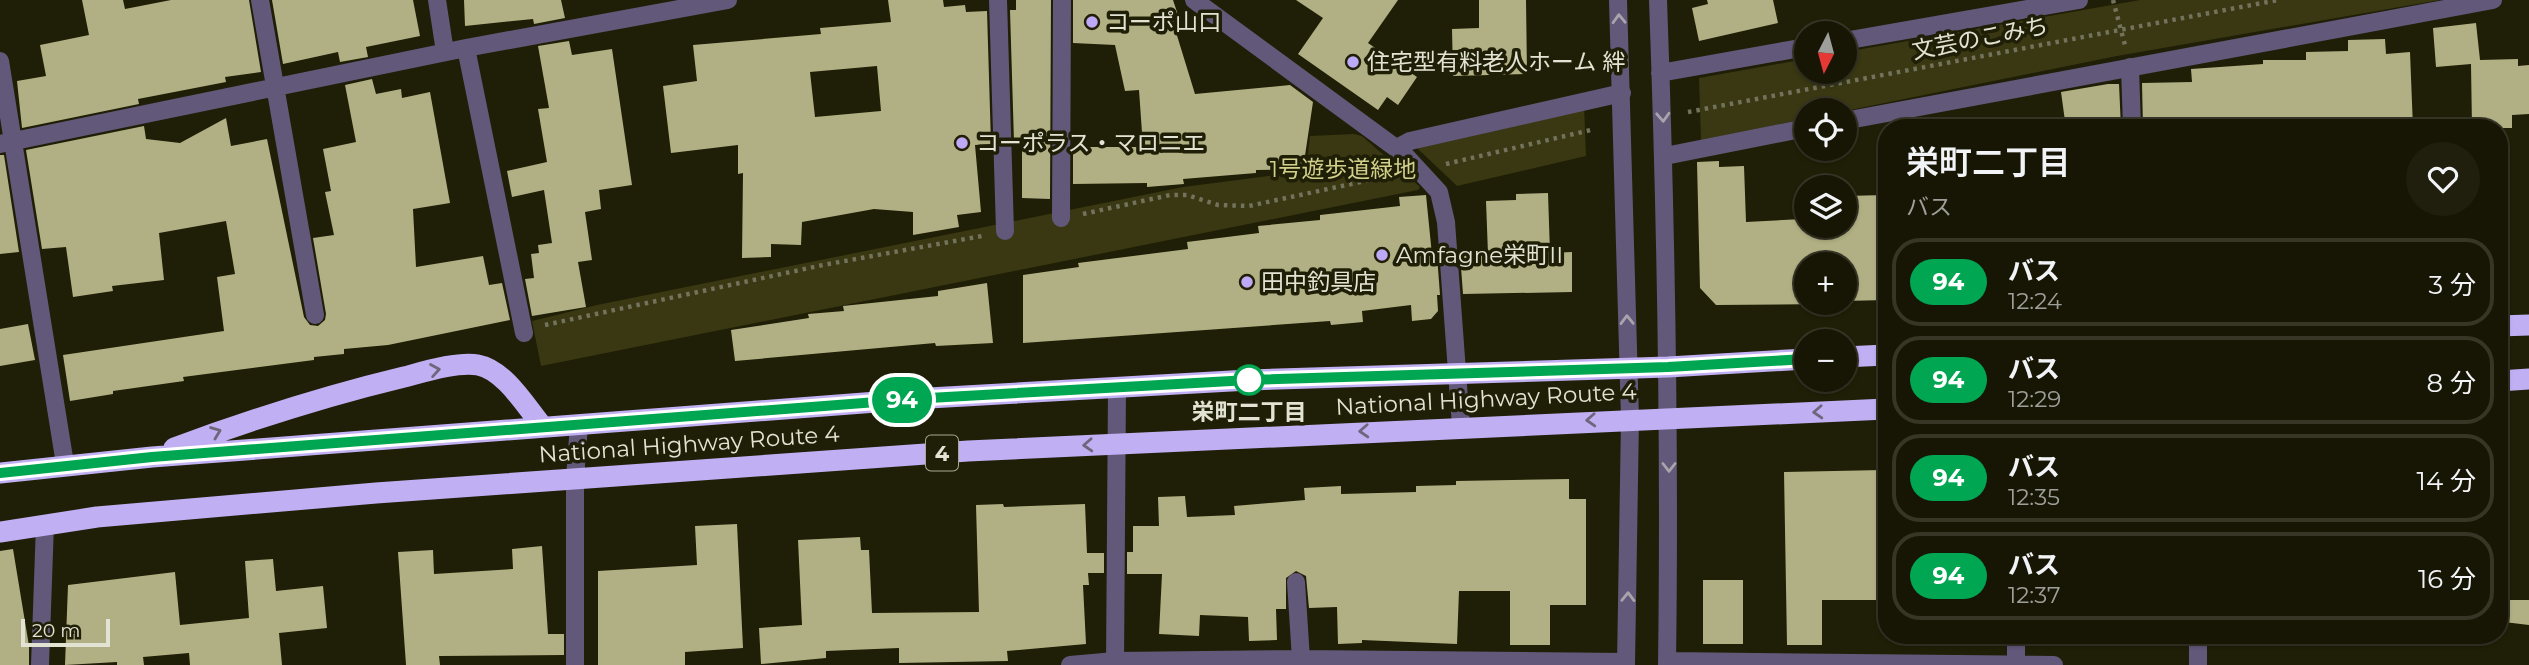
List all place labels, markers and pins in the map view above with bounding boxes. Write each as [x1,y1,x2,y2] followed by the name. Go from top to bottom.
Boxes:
[1106,8,1221,36] place label: コーポ山口
[1084,14,1100,30] marker: コーポ山口
[1367,48,1625,76] place label: 住宅型有料老人ホーム 絆
[1345,54,1361,70] marker: 住宅型有料老人ホーム 絆
[976,129,1206,157] place label: コーポラス・マロニエ
[954,135,970,151] marker: コーポラス・マロニエ
[1396,241,1563,269] place label: Amfagne栄町II
[1374,247,1390,263] marker: Amfagne栄町II
[1261,268,1376,296] place label: 田中釣具店
[1239,274,1255,290] marker: 田中釣具店
[1234,365,1264,395] marker: 栄町二丁目
[1192,398,1307,426] place label: 栄町二丁目

